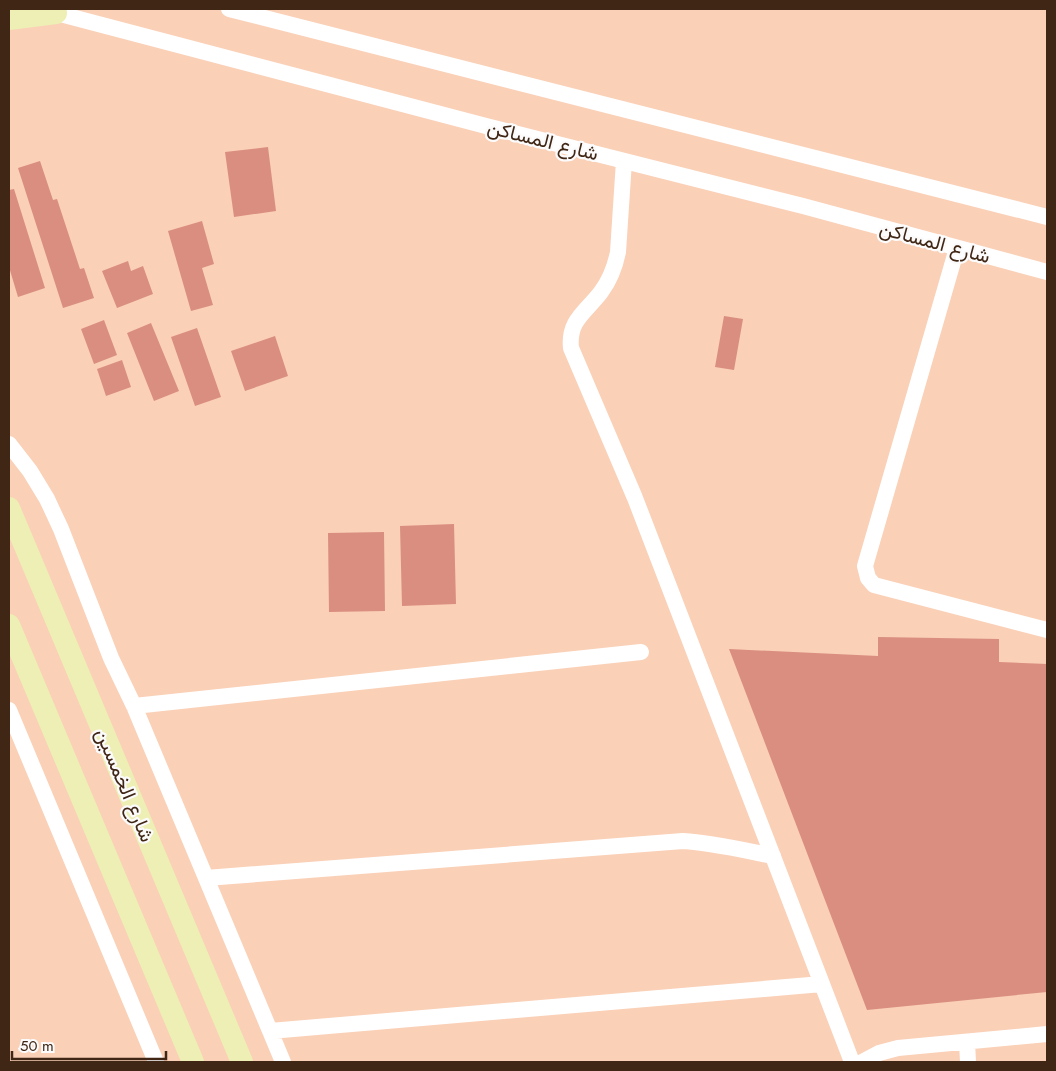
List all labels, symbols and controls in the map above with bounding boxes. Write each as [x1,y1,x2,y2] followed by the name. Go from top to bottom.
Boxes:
[484,113,601,168] street label: شارع المساكن
[876,214,993,271] street label: شارع المساكن
[88,724,162,847] street label: شارع الخمسين
[12,1028,166,1060] scale bar
[20,1035,54,1057] text: 50 m

